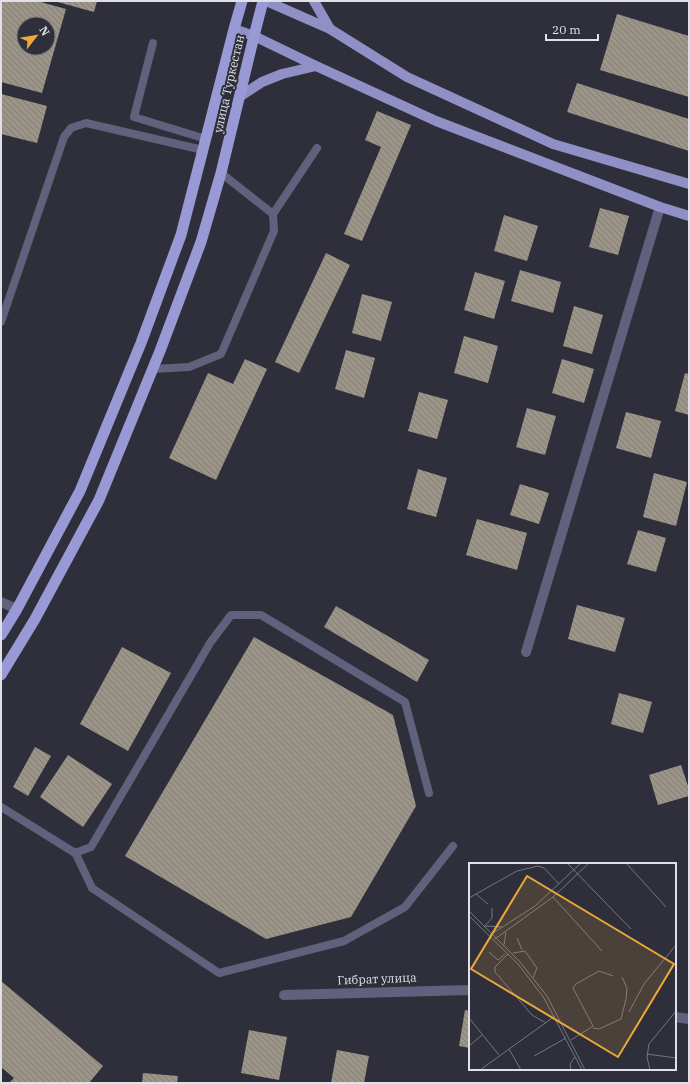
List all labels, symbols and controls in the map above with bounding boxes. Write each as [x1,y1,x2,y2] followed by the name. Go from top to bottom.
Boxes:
[16,16,56,56] north arrow
[546,16,598,42] scale bar
[552,22,581,37] text: 20 m
[36,24,53,38] text: N
[210,33,247,134] street label: улица Туркестан
[469,863,676,1070] inset map
[337,970,417,987] street label: Гибрат улица

